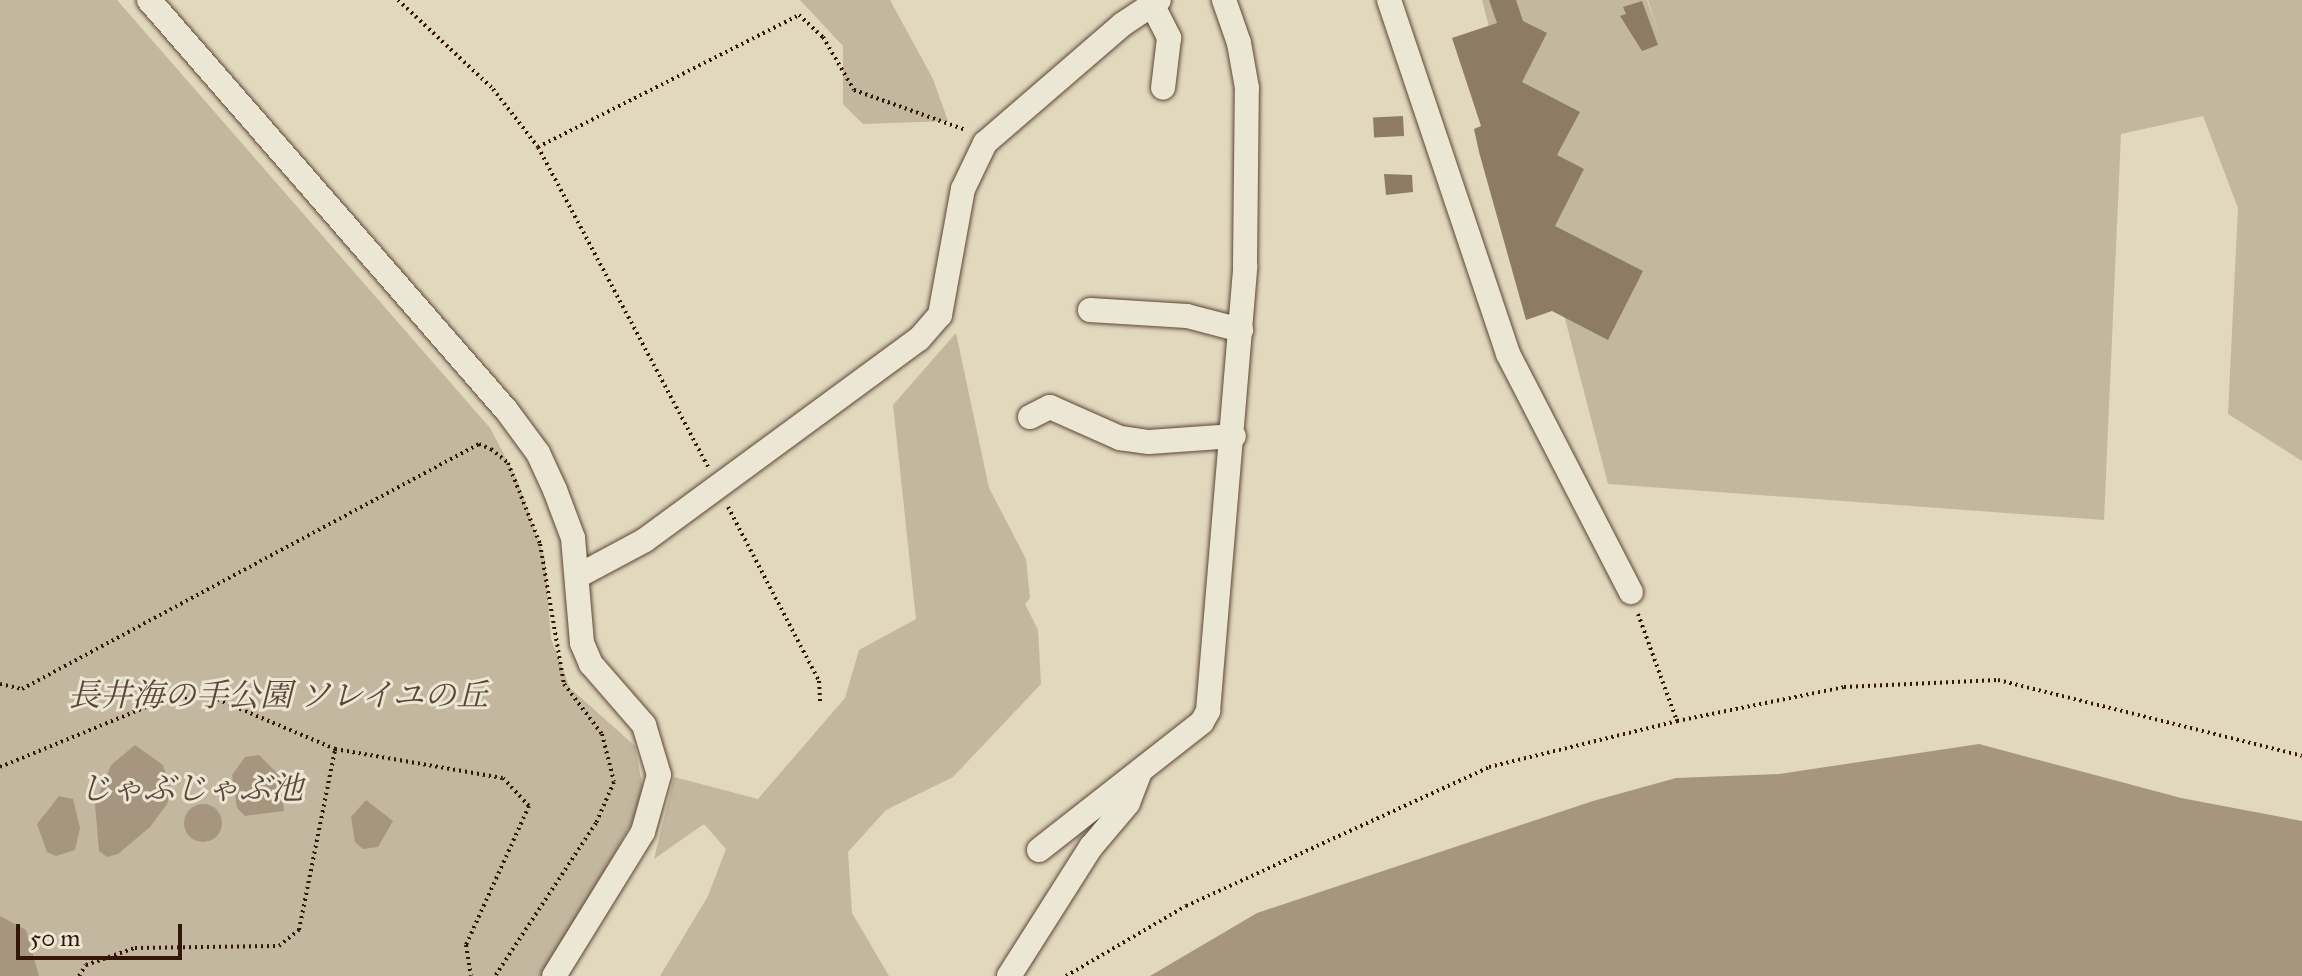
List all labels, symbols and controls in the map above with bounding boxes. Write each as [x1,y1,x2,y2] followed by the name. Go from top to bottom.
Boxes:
[67,677,489,715] park label: 長井海の手公園 ソレイユの丘
[79,770,303,808] park label: じゃぶじゃぶ池
[20,908,186,958] scale bar
[30,923,80,953] text: 50 m

